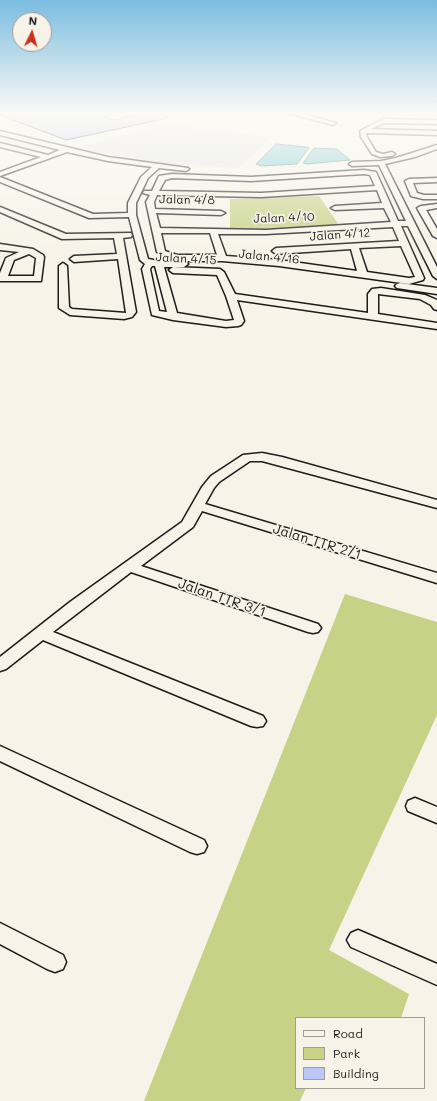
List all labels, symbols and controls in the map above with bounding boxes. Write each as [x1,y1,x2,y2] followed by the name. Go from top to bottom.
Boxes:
[12,12,52,52] north arrow
[28,13,38,28] text: N
[159,192,215,208] street label: Jalan 4/8
[253,210,315,226] street label: Jalan 4/10
[309,226,371,244] street label: Jalan 4/12
[238,247,300,267] street label: Jalan 4/16
[155,250,217,268] street label: Jalan 4/15
[271,521,363,563] street label: Jalan TTR 2/1
[176,575,268,621] street label: Jalan TTR 3/1
[295,1017,425,1089] legend
[333,1025,363,1041] text: Road
[333,1045,360,1061] text: Park
[333,1065,379,1081] text: Building

